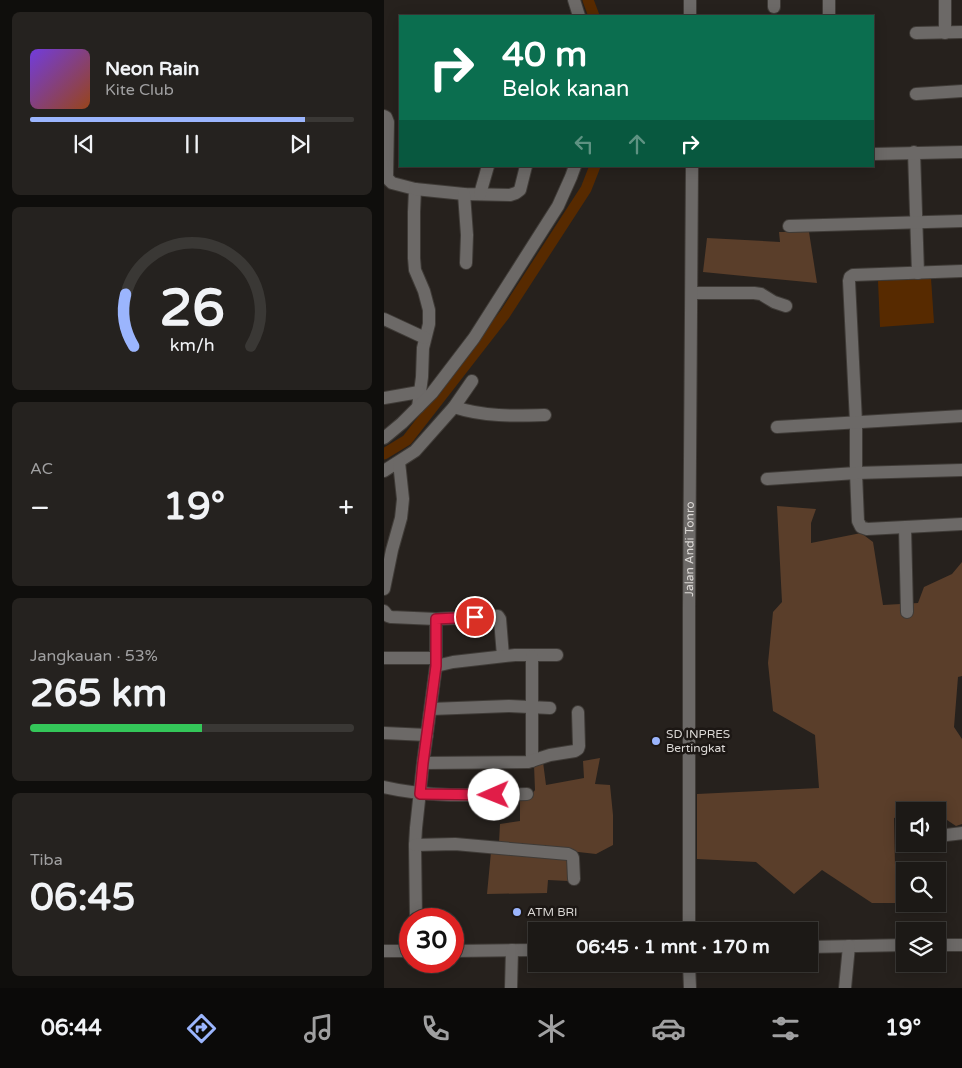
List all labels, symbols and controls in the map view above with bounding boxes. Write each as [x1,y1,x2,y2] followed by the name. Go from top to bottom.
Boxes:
[502,34,587,76] text: 40 m
[419,35,484,100] icon: right
[105,58,199,80] text: Neon Rain
[502,76,629,102] text: Belok kanan
[105,80,174,100] text: Kite Club
[70,130,98,158] icon: previous
[178,130,206,158] icon: pause
[286,130,314,158] icon: next
[570,130,598,158] icon: left
[623,130,651,158] icon: ahead
[676,130,704,158] icon: right
[159,277,225,340] text: 26
[170,335,214,356] text: km/h
[30,459,53,479] text: AC
[163,484,225,530] text: 19°
[30,491,50,525] text: −
[338,491,354,525] text: +
[682,501,697,597] street label: Jalan Andi Tonro
[454,596,496,638] pin
[461,603,489,631] icon: arrive
[30,646,158,666] text: Jangkauan · 53%
[30,671,167,717] text: 265 km
[666,727,730,755] place label: SD INPRES Bertingkat
[650,735,662,747] marker: SD INPRES Bertingkat
[467,768,519,820] position arrow
[896,802,946,972] map controls
[896,802,946,852] button: sound
[30,850,63,870] text: Tiba
[896,862,946,912] button: search
[30,875,135,921] text: 06:45
[527,905,578,919] place label: ATM BRI
[511,906,523,918] marker: ATM BRI
[399,908,464,973] speed limit sign: 30
[896,922,946,972] button: layers
[576,936,770,958] text: 06:45 · 1 mnt · 170 m
[184,1011,219,1046] icon: directions
[301,1011,336,1046] icon: music
[418,1011,453,1046] icon: phone
[534,1011,569,1046] icon: climate
[651,1011,686,1046] icon: car
[768,1011,803,1046] icon: filters
[41,1015,102,1041] text: 06:44
[885,1015,921,1041] text: 19°

